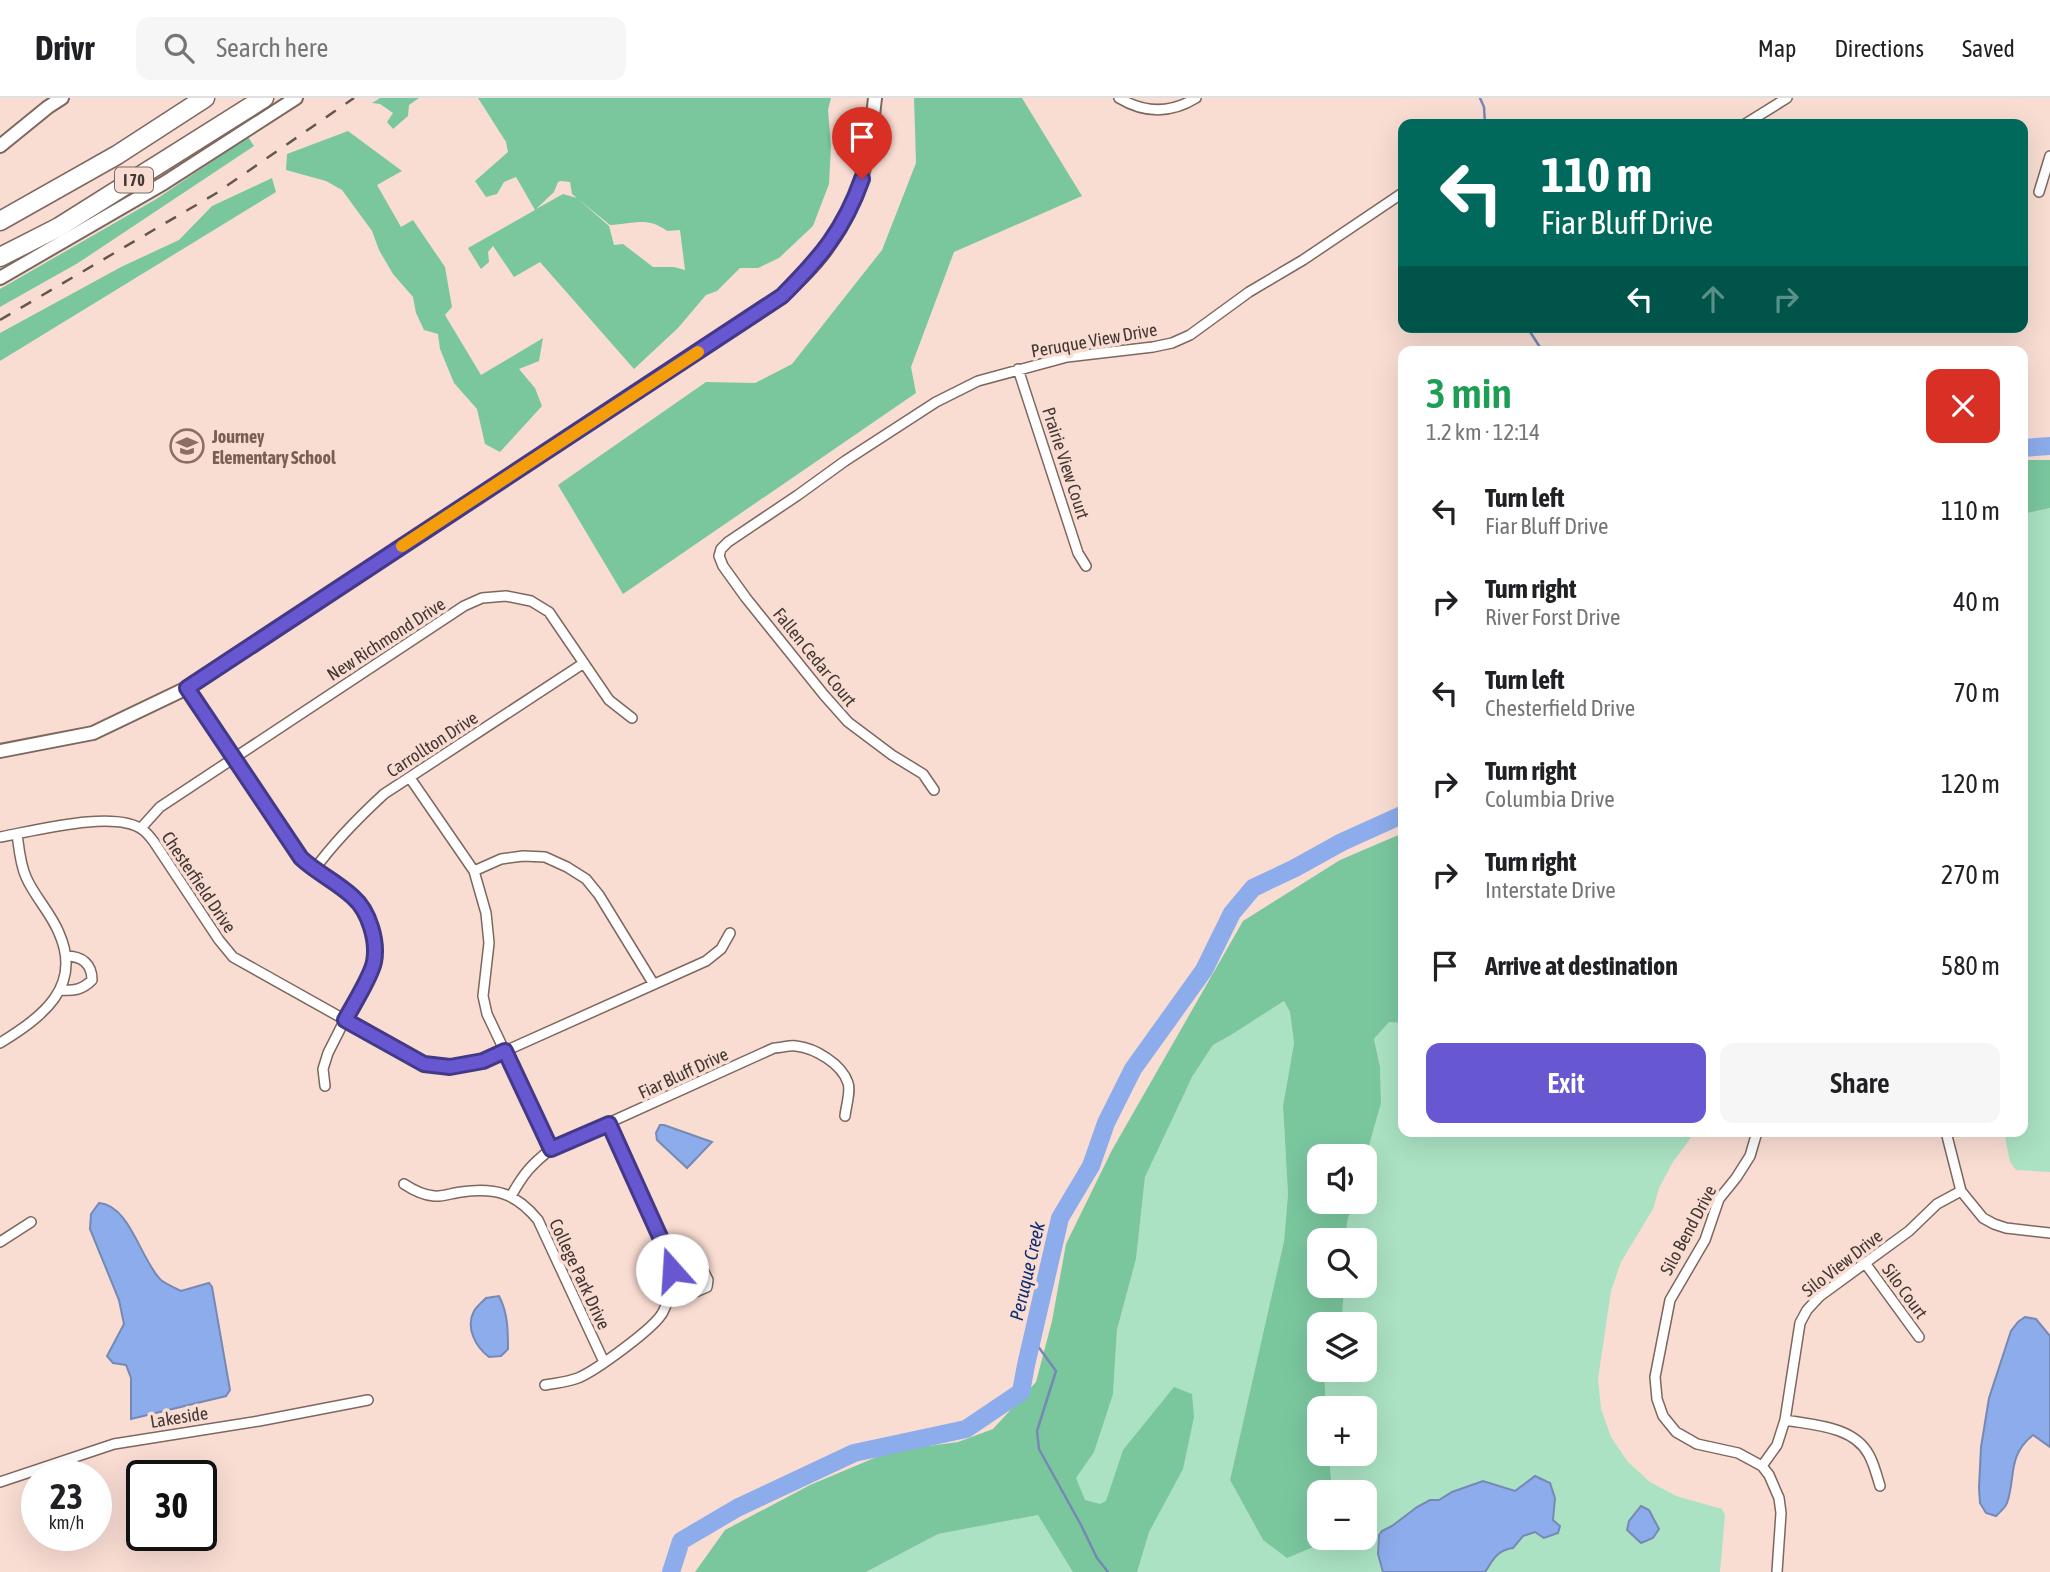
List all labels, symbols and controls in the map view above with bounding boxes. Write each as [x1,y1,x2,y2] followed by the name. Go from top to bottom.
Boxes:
[136,17,626,80] search box
[35,29,94,67] text: Drivr
[160,29,198,67] icon: search
[216,33,328,63] text: Search here
[1758,35,1796,62] text: Map
[1834,35,1924,62] text: Directions
[1962,35,2015,62] text: Saved
[832,107,892,179] pin
[843,118,881,156] icon: arrive
[1541,146,1652,202] text: 110 m
[1426,147,1517,238] icon: left
[115,167,153,192] road number: I 70
[1541,204,1713,241] text: Fiar Bluff Drive
[1621,280,1659,318] icon: left
[1694,280,1732,318] icon: ahead
[1767,280,1805,318] icon: right
[1029,319,1159,361] street label: Peruque View Drive
[1426,369,1512,417] text: 3 min
[1926,369,2000,443] button: close
[1038,405,1094,521] street label: Prairie View Court
[1426,419,1540,445] text: 1.2 km · 12:14
[211,426,336,468] place label: Journey Elementary School
[168,427,206,465] school or university icon: Journey Elementary School
[1485,483,1565,513] text: Turn left
[1426,492,1464,530] icon: left
[1941,496,2000,526] text: 110 m
[1485,513,1609,539] text: Fiar Bluff Drive
[1485,574,1576,604] text: Turn right
[1426,583,1464,621] icon: right
[1953,587,2000,617] text: 40 m
[323,593,449,685] street label: New Richmond Drive
[769,604,861,710] street label: Fallen Cedar Court
[1485,604,1620,630] text: River Forst Drive
[1485,665,1565,695] text: Turn left
[1426,674,1464,712] icon: left
[1953,678,2000,708] text: 70 m
[1485,695,1635,721] text: Chesterfield Drive
[382,707,482,781] street label: Carrollton Drive
[1485,756,1576,786] text: Turn right
[1426,765,1464,803] icon: right
[1941,769,2000,799] text: 120 m
[1485,786,1615,812] text: Columbia Drive
[157,827,241,937] street label: Chesterfield Drive
[1485,847,1576,877] text: Turn right
[1426,856,1464,894] icon: right
[1941,860,2000,890] text: 270 m
[1485,877,1616,903] text: Interstate Drive
[1426,947,1464,985] icon: arrive
[1485,951,1678,981] text: Arrive at destination
[1941,951,2000,981] text: 580 m
[635,1043,731,1103] street label: Fiar Bluff Drive
[1426,1043,1706,1123] button: Exit
[1720,1043,2000,1123] button: Share
[1307,1144,1377,1550] map controls
[1307,1144,1377,1214] button: sound
[1656,1182,1720,1278] street label: Silo Bend Drive
[545,1215,615,1333] street label: College Park Drive
[1005,1219,1049,1323] water label: Peruque Creek
[1798,1225,1886,1301] street label: Silo View Drive
[1307,1228,1377,1298] button: search
[635,1233,709,1307] position arrow
[1878,1259,1932,1323] street label: Silo Court
[1307,1312,1377,1382] button: layers
[1307,1396,1377,1466] button: +
[149,1402,209,1432] street label: Lakeside
[126,1460,217,1551] speed limit sign: 30
[50,1476,83,1516] text: 23
[1307,1480,1377,1550] button: −
[49,1512,84,1533] text: km/h

